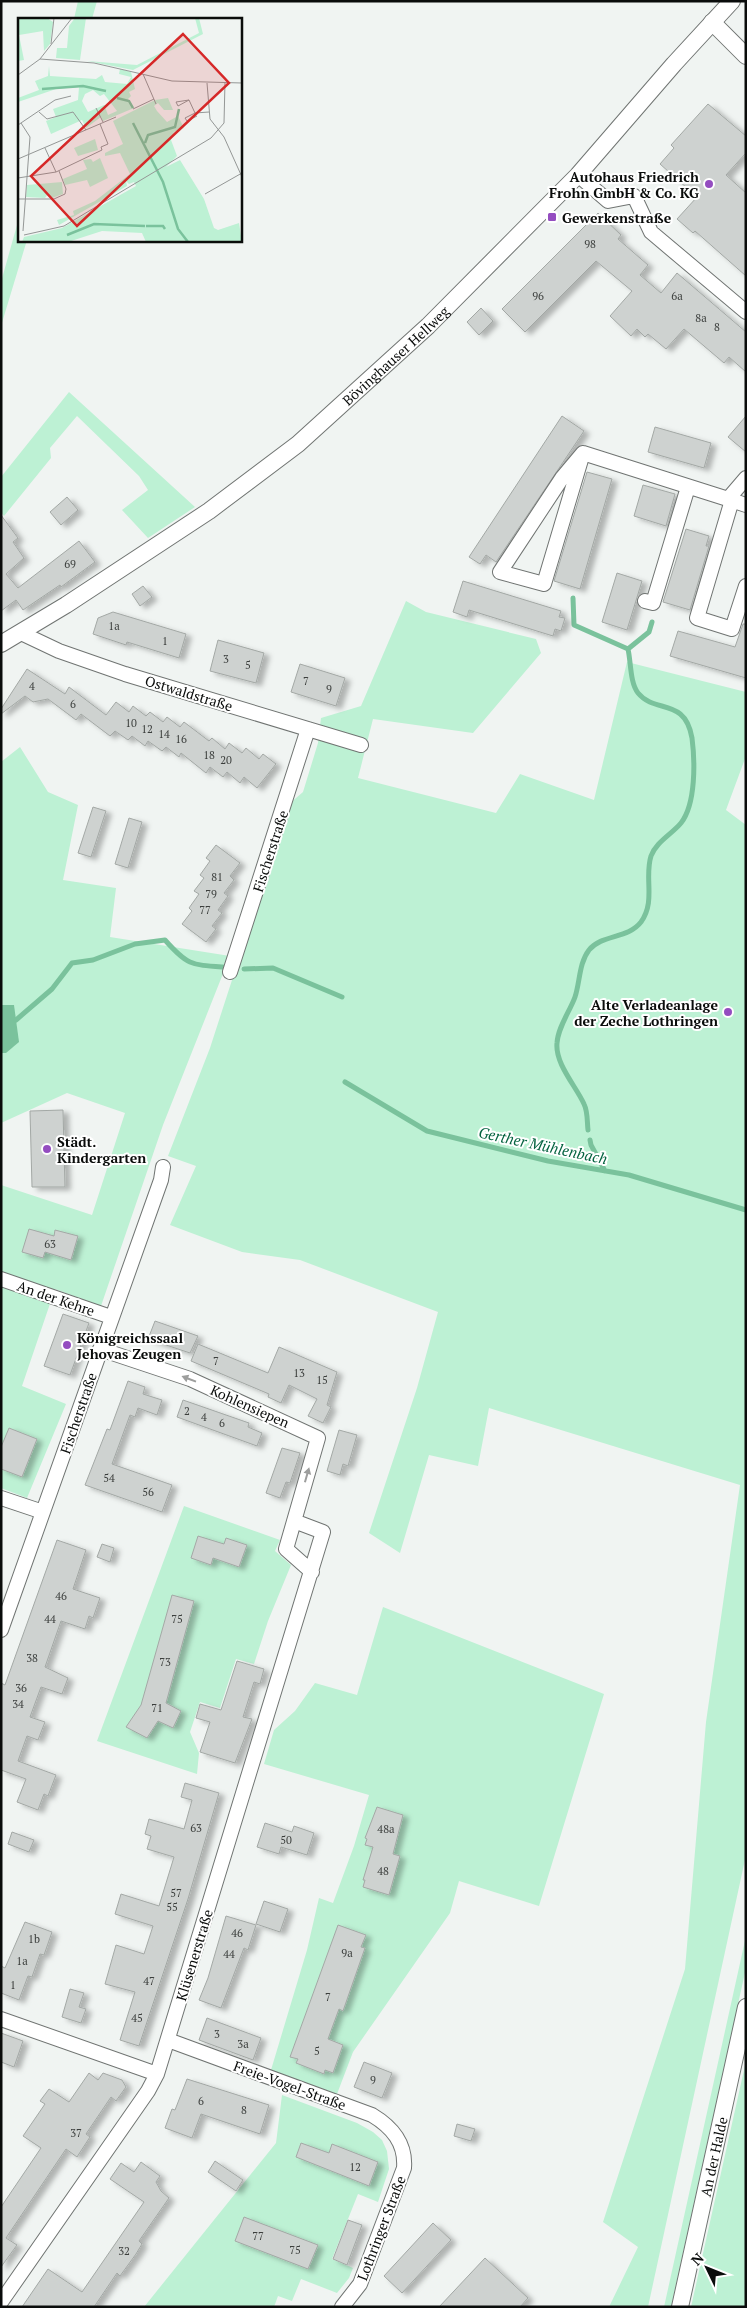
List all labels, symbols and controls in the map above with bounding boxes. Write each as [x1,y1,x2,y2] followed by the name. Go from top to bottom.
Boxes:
[18,18,241,241] inset map
[549,167,699,202] place label: Autohaus Friedrich Frohn GmbH & Co. KG
[703,178,715,190] marker: Autohaus Friedrich Frohn GmbH & Co. KG
[562,208,672,227] place label: Gewerkenstraße
[546,211,558,223] marker: Gewerkenstraße
[584,237,596,251] house number: 98
[532,289,544,303] house number: 96
[671,289,683,303] house number: 6a
[338,301,453,409] street label: Bövinghauser Hellweg
[695,311,707,325] house number: 8a
[714,320,720,334] house number: 8
[64,557,76,571] house number: 69
[108,619,120,633] house number: 1a
[162,634,168,648] house number: 1
[223,652,229,666] house number: 3
[245,658,251,672] house number: 5
[143,671,235,715] street label: Ostwaldstraße
[303,674,309,688] house number: 7
[29,679,35,693] house number: 4
[326,682,332,696] house number: 9
[70,697,76,711] house number: 6
[125,716,137,730] house number: 10
[141,722,153,736] house number: 12
[158,727,170,741] house number: 14
[175,732,187,746] house number: 16
[203,748,215,762] house number: 18
[220,753,232,767] house number: 20
[248,808,292,894] street label: Fischerstraße
[211,870,223,884] house number: 81
[205,887,217,901] house number: 79
[199,903,211,917] house number: 77
[574,995,718,1030] place label: Alte Verladeanlage der Zeche Lothringen
[722,1006,734,1018] marker: Alte Verladeanlage der Zeche Lothringen
[477,1122,609,1168] water label: Gerther Mühlenbach
[57,1132,146,1167] place label: Städt. Kindergarten
[41,1143,53,1155] marker: Städt. Kindergarten
[44,1237,56,1251] house number: 63
[15,1276,97,1320] street label: An der Kehre
[77,1328,183,1363] place label: Königreichssaal Jehovas Zeugen
[61,1339,73,1351] marker: Königreichssaal Jehovas Zeugen
[213,1354,219,1368] house number: 7
[293,1366,305,1380] house number: 13
[55,1370,101,1456] street label: Fischerstraße
[316,1373,328,1387] house number: 15
[181,1375,196,1383] one-way arrow
[208,1380,293,1432] street label: Kohlensiepen
[184,1404,190,1418] house number: 2
[201,1410,207,1424] house number: 4
[219,1416,225,1430] house number: 6
[303,1467,311,1482] one-way arrow
[103,1471,115,1485] house number: 54
[142,1485,154,1499] house number: 56
[55,1589,67,1603] house number: 46
[44,1612,56,1626] house number: 44
[171,1612,183,1626] house number: 75
[26,1651,38,1665] house number: 38
[159,1655,171,1669] house number: 73
[15,1681,27,1695] house number: 36
[12,1697,24,1711] house number: 34
[151,1701,163,1715] house number: 71
[190,1821,202,1835] house number: 63
[377,1822,395,1836] house number: 48a
[280,1833,292,1847] house number: 50
[377,1864,389,1878] house number: 48
[170,1886,182,1900] house number: 57
[166,1900,178,1914] house number: 55
[171,1907,217,2003] street label: Klüsenerstraße
[231,1926,243,1940] house number: 46
[28,1932,40,1946] house number: 1b
[341,1946,353,1960] house number: 9a
[223,1947,235,1961] house number: 44
[16,1954,28,1968] house number: 1a
[143,1974,155,1988] house number: 47
[10,1978,16,1992] house number: 1
[325,1990,331,2004] house number: 7
[131,2011,143,2025] house number: 45
[214,2027,220,2041] house number: 3
[237,2037,249,2051] house number: 3a
[314,2044,320,2058] house number: 5
[231,2056,349,2114] street label: Freie-Vogel-Straße
[370,2073,376,2087] house number: 9
[198,2094,204,2108] house number: 6
[241,2103,247,2117] house number: 8
[695,2115,731,2198] street label: An der Halde
[70,2126,82,2140] house number: 37
[349,2160,361,2174] house number: 12
[352,2173,410,2283] street label: Lothringer Straße
[252,2229,264,2243] house number: 77
[289,2243,301,2257] house number: 75
[682,2243,732,2293] north arrow
[118,2244,130,2258] house number: 32
[687,2248,708,2269] text: N

